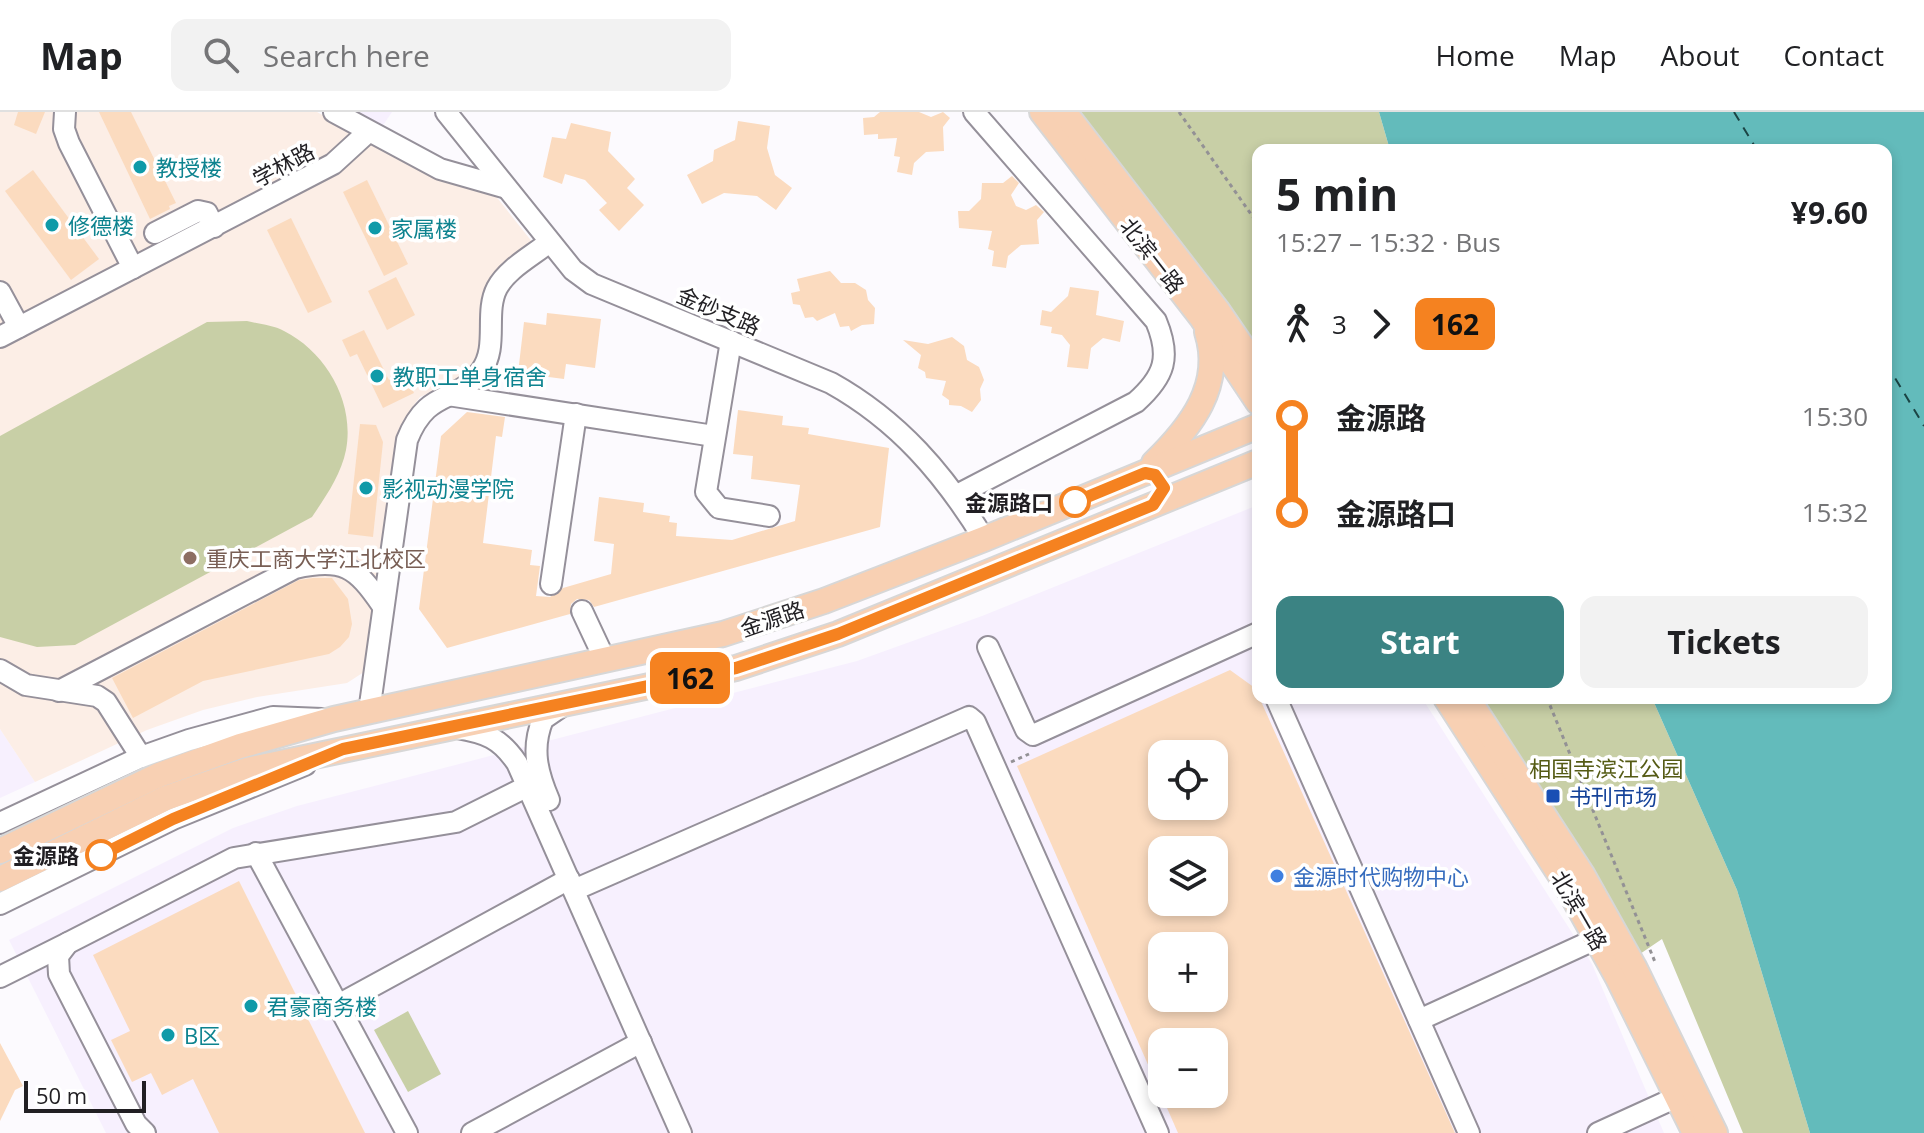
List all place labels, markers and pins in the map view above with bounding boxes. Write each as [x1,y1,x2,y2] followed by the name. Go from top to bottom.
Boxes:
[156,152,222,182] place label: 教授楼
[131,158,149,176] marker: 教授楼
[68,210,134,240] place label: 修德楼
[391,213,457,243] place label: 家属楼
[43,216,61,234] marker: 修德楼
[366,219,384,237] marker: 家属楼
[393,361,547,391] place label: 教职工单身宿舍
[368,367,386,385] marker: 教职工单身宿舍
[382,473,514,503] place label: 影视动漫学院
[357,479,375,497] marker: 影视动漫学院
[965,487,1053,517] place label: 金源路口
[1060,487,1090,517] marker: 金源路口
[206,543,426,573] place label: 重庆工商大学江北校区
[181,549,199,567] marker: 重庆工商大学江北校区
[1569,781,1657,811] place label: 书刊市场
[1544,787,1562,805] marker: 书刊市场
[13,840,79,870] place label: 金源路
[86,840,116,870] marker: 金源路
[1293,861,1469,891] place label: 金源时代购物中心
[1268,867,1286,885] marker: 金源时代购物中心
[267,991,377,1021] place label: 君豪商务楼
[242,997,260,1015] marker: 君豪商务楼
[184,1020,220,1050] place label: B区
[159,1026,177,1044] marker: B区

